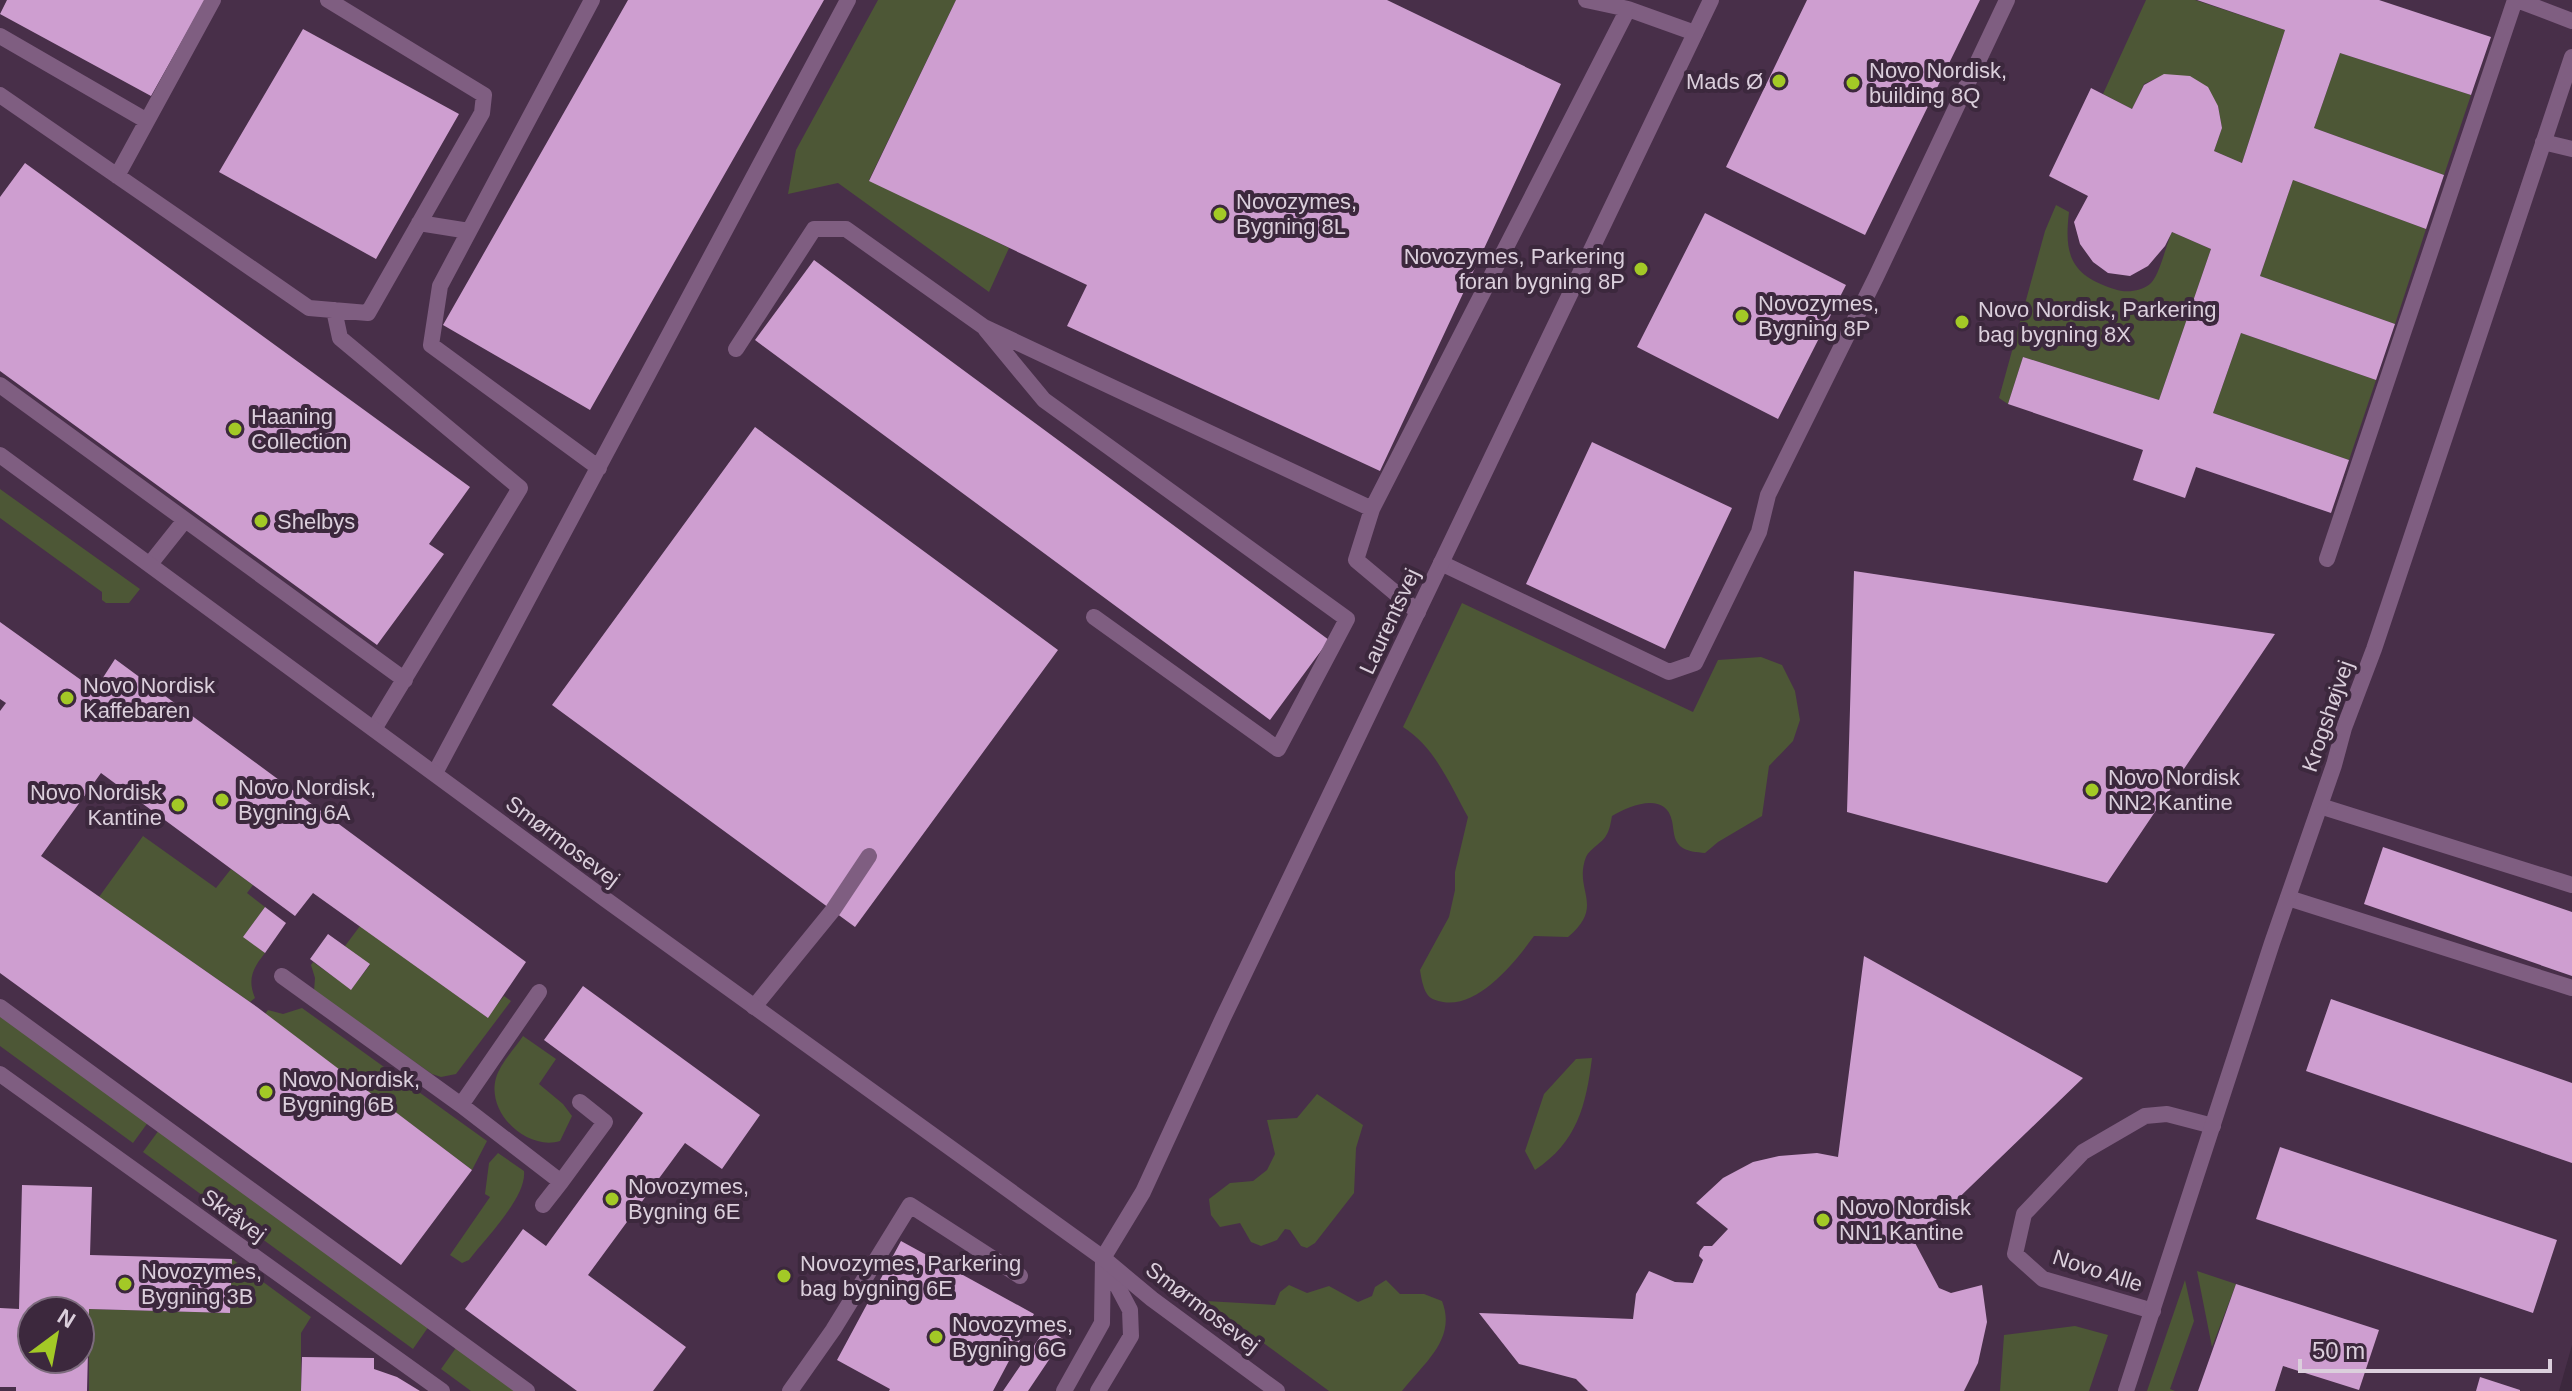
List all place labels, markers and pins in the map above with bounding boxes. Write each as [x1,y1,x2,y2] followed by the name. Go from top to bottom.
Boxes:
[1869,58,2007,108] place label: Novo Nordisk, building 8Q
[1686,69,1763,94] place label: Mads Ø
[1770,72,1788,90] marker: Mads Ø
[1844,74,1862,92] marker: Novo Nordisk, building 8Q
[1236,189,1357,239] place label: Novozymes, Bygning 8L
[1211,205,1229,223] marker: Novozymes, Bygning 8L
[1404,244,1625,294] place label: Novozymes, Parkering foran bygning 8P
[1632,260,1650,278] marker: Novozymes, Parkering foran bygning 8P
[1758,291,1879,341] place label: Novozymes, Bygning 8P
[1978,297,2216,347] place label: Novo Nordisk, Parkering bag bygning 8X
[1733,307,1751,325] marker: Novozymes, Bygning 8P
[1953,313,1971,331] marker: Novo Nordisk, Parkering bag bygning 8X
[251,404,348,454] place label: Haaning Collection
[226,420,244,438] marker: Haaning Collection
[277,509,355,534] place label: Shelbys
[252,512,270,530] marker: Shelbys
[83,673,216,723] place label: Novo Nordisk Kaffebaren
[58,689,76,707] marker: Novo Nordisk Kaffebaren
[2108,765,2241,815] place label: Novo Nordisk NN2 Kantine
[238,775,376,825] place label: Novo Nordisk, Bygning 6A
[30,780,163,830] place label: Novo Nordisk Kantine
[2083,781,2101,799] marker: Novo Nordisk NN2 Kantine
[213,791,231,809] marker: Novo Nordisk, Bygning 6A
[169,796,187,814] marker: Novo Nordisk Kantine
[282,1067,420,1117] place label: Novo Nordisk, Bygning 6B
[257,1083,275,1101] marker: Novo Nordisk, Bygning 6B
[628,1174,749,1224] place label: Novozymes, Bygning 6E
[603,1190,621,1208] marker: Novozymes, Bygning 6E
[1839,1195,1972,1245] place label: Novo Nordisk NN1 Kantine
[1814,1211,1832,1229] marker: Novo Nordisk NN1 Kantine
[800,1251,1021,1301] place label: Novozymes, Parkering bag bygning 6E
[141,1259,262,1309] place label: Novozymes, Bygning 3B
[775,1267,793,1285] marker: Novozymes, Parkering bag bygning 6E
[116,1275,134,1293] marker: Novozymes, Bygning 3B
[952,1312,1073,1362] place label: Novozymes, Bygning 6G
[927,1328,945,1346] marker: Novozymes, Bygning 6G

